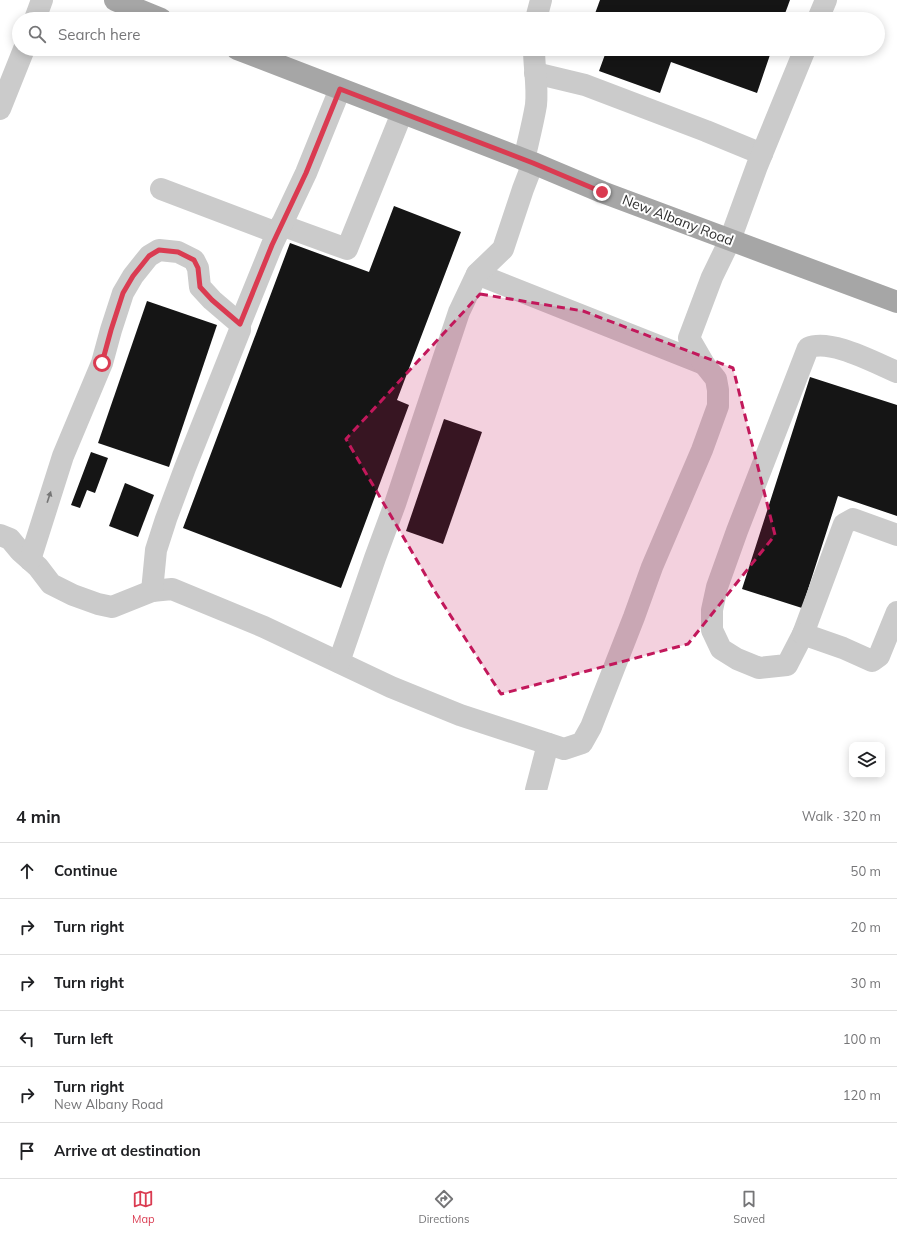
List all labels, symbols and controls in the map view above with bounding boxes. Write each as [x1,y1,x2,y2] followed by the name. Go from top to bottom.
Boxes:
[12,12,885,56] search box
[26,23,48,45] icon: search
[58,25,140,44] text: Search here
[593,183,611,201] route end
[620,190,736,250] street label: New Albany Road
[93,354,111,372] route start
[47,491,53,503] one-way arrow
[849,742,885,778] map controls
[849,742,885,778] button: layers
[16,806,61,827] text: 4 min
[802,808,881,824] text: Walk · 320 m
[16,860,38,882] icon: ahead
[54,861,117,880] text: Continue
[851,863,881,879] text: 50 m
[16,916,38,938] icon: right
[54,917,124,936] text: Turn right
[851,919,881,935] text: 20 m
[16,972,38,994] icon: right
[54,973,124,992] text: Turn right
[851,975,881,991] text: 30 m
[16,1028,38,1050] icon: left
[54,1029,113,1048] text: Turn left
[843,1031,881,1047] text: 100 m
[54,1077,124,1096] text: Turn right
[16,1084,38,1106] icon: right
[843,1087,881,1103] text: 120 m
[54,1096,163,1112] text: New Albany Road
[16,1140,38,1162] icon: arrive
[54,1141,201,1160] text: Arrive at destination
[132,1188,155,1226] tab: Map
[419,1188,469,1226] tab: Directions
[733,1188,765,1226] tab: Saved

